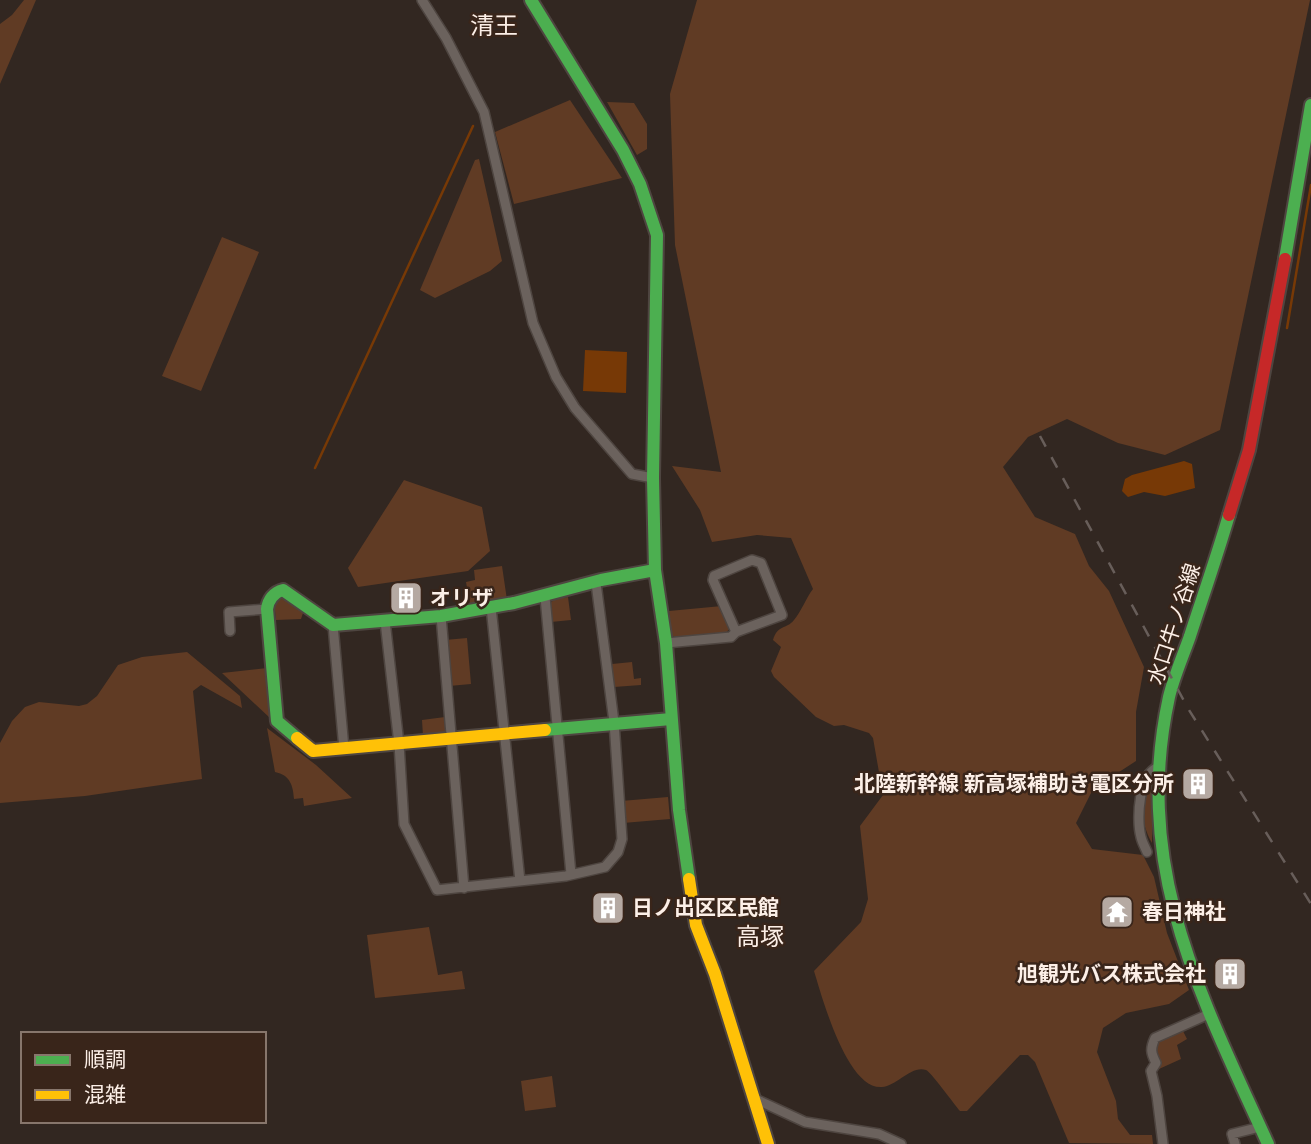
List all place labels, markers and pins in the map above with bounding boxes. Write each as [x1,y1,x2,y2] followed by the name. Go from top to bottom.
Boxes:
[387,579,425,617] building icon: オリザ
[430,585,493,611] place label: オリザ
[1179,765,1217,803] building icon: 北陸新幹線 新高塚補助き電区分所
[854,771,1174,797] place label: 北陸新幹線 新高塚補助き電区分所
[589,889,627,927] building icon: 日ノ出区区民館
[1098,893,1136,931] temple icon: 春日神社
[632,895,779,921] place label: 日ノ出区区民館
[1142,899,1226,925] place label: 春日神社
[1211,955,1249,993] building icon: 旭観光バス株式会社
[1017,961,1206,987] place label: 旭観光バス株式会社

